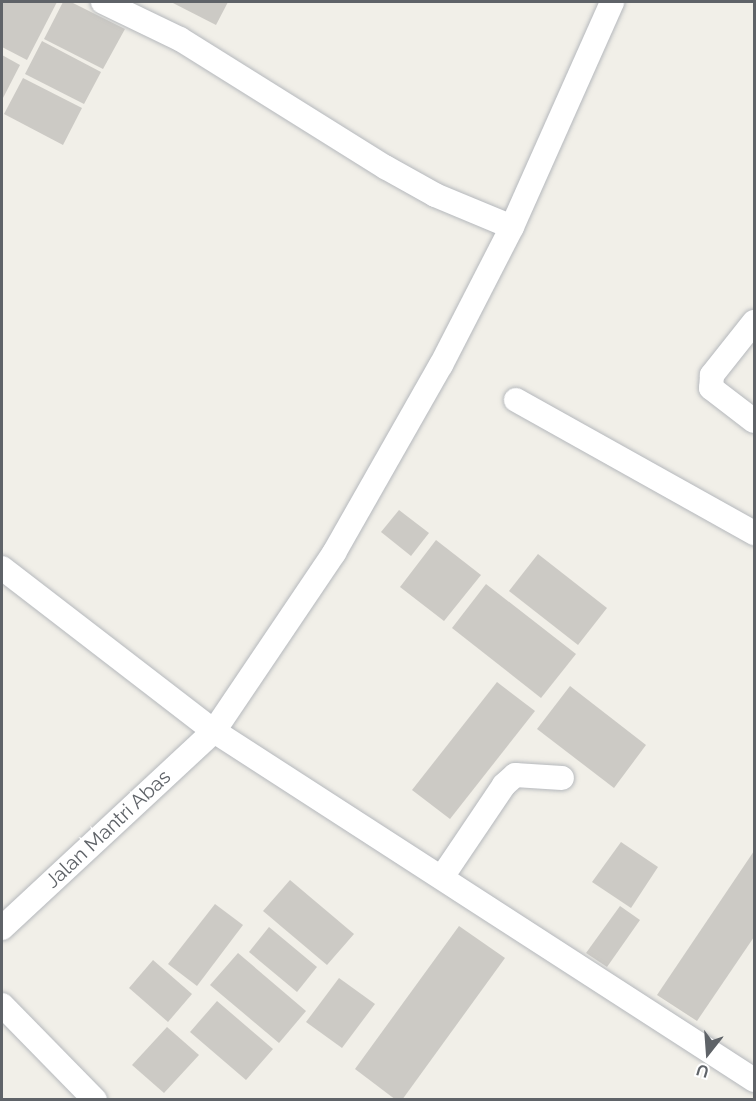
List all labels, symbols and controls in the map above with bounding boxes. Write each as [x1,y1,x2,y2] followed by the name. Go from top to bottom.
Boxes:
[40,765,176,893] street label: Jalan Mantri Abas
[678,1023,738,1083] north arrow
[694,1060,711,1082] text: U

